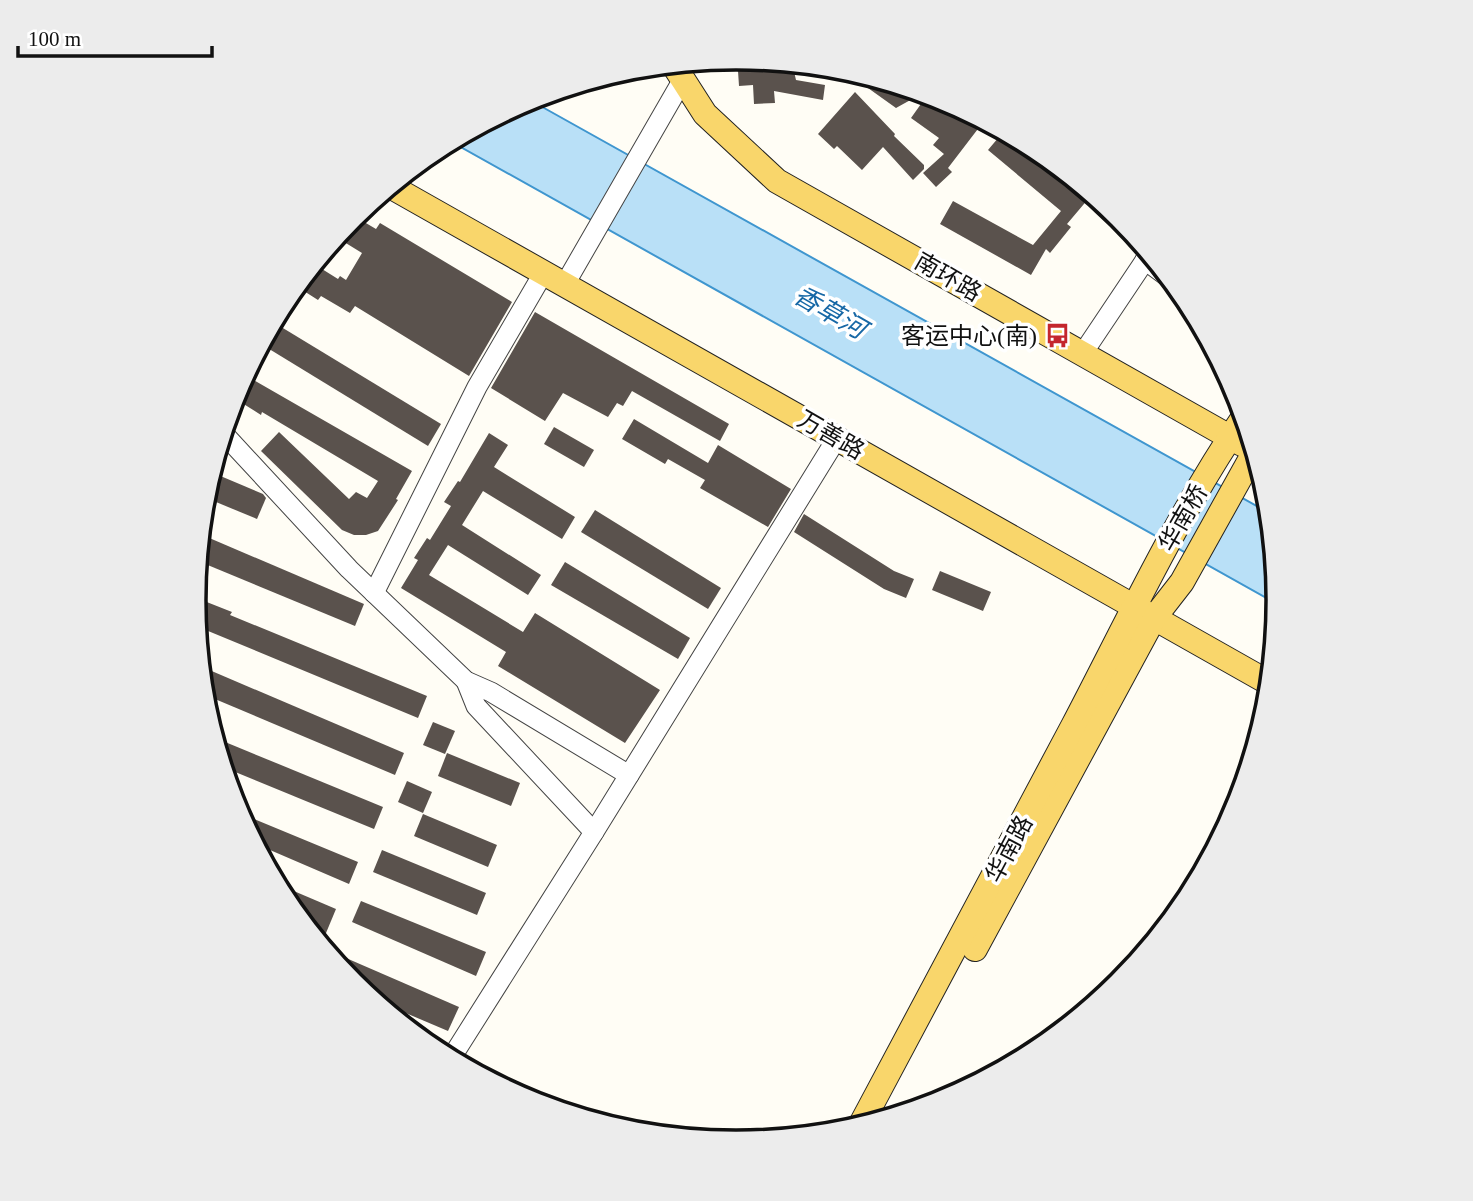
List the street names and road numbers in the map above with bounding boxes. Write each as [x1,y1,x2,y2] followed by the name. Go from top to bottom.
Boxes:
[910,248,986,306] street label: 南环路
[793,406,869,464] street label: 万善路
[1154,480,1212,556] street label: 华南桥
[981,811,1037,887] street label: 华南路

